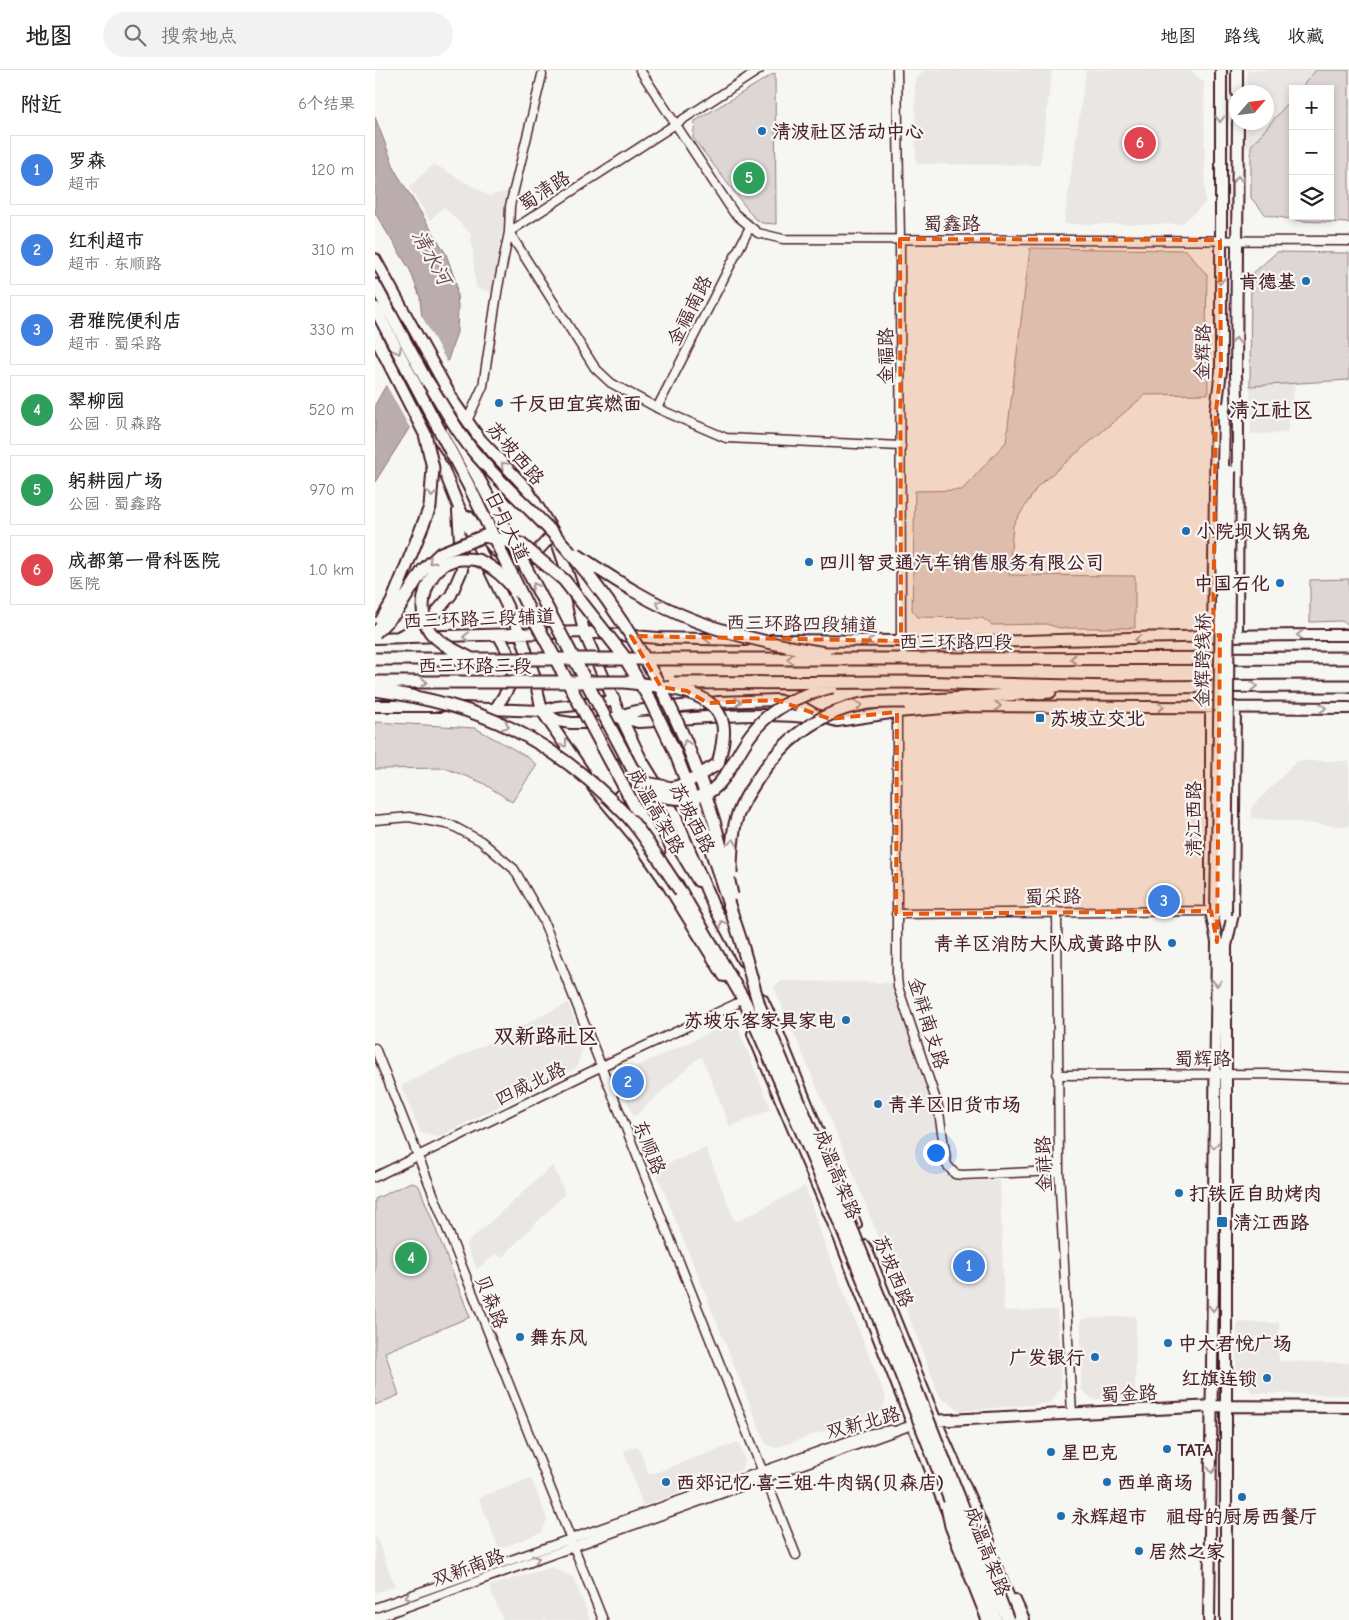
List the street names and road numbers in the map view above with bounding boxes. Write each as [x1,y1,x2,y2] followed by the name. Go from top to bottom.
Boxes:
[515,166,574,216] street label: 蜀清路
[923,213,981,235] street label: 蜀鑫路
[663,272,717,349] street label: 金福南路
[1191,323,1215,381] street label: 金辉路
[875,327,897,385] street label: 金福路
[482,418,548,490] street label: 苏坡西路
[481,487,534,565] street label: 日月大道
[403,605,555,633] street label: 西三环路三段辅道
[726,612,878,636] street label: 西三环路四段辅道
[1191,612,1215,708] street label: 金辉跨线桥
[899,631,1013,653] street label: 西三环路四段
[418,655,532,677] street label: 西三环路三段
[623,765,689,858] street label: 成温高架路
[665,780,719,857] street label: 苏坡西路
[1183,781,1205,857] street label: 清江西路
[1024,886,1082,908] street label: 蜀采路
[904,975,952,1072] street label: 金祥南支路
[1174,1048,1232,1070] street label: 蜀辉路
[491,1057,569,1110] street label: 四威北路
[628,1117,670,1178] street label: 东顺路
[809,1126,865,1223] street label: 成温高架路
[1032,1135,1056,1193] street label: 金祥路
[869,1232,918,1311] street label: 苏坡西路
[470,1271,512,1332] street label: 贝森路
[1100,1382,1158,1406] street label: 蜀金路
[824,1403,903,1443] street label: 双新北路
[960,1503,1014,1600] street label: 成温高架路
[429,1545,508,1591] street label: 双新南路

